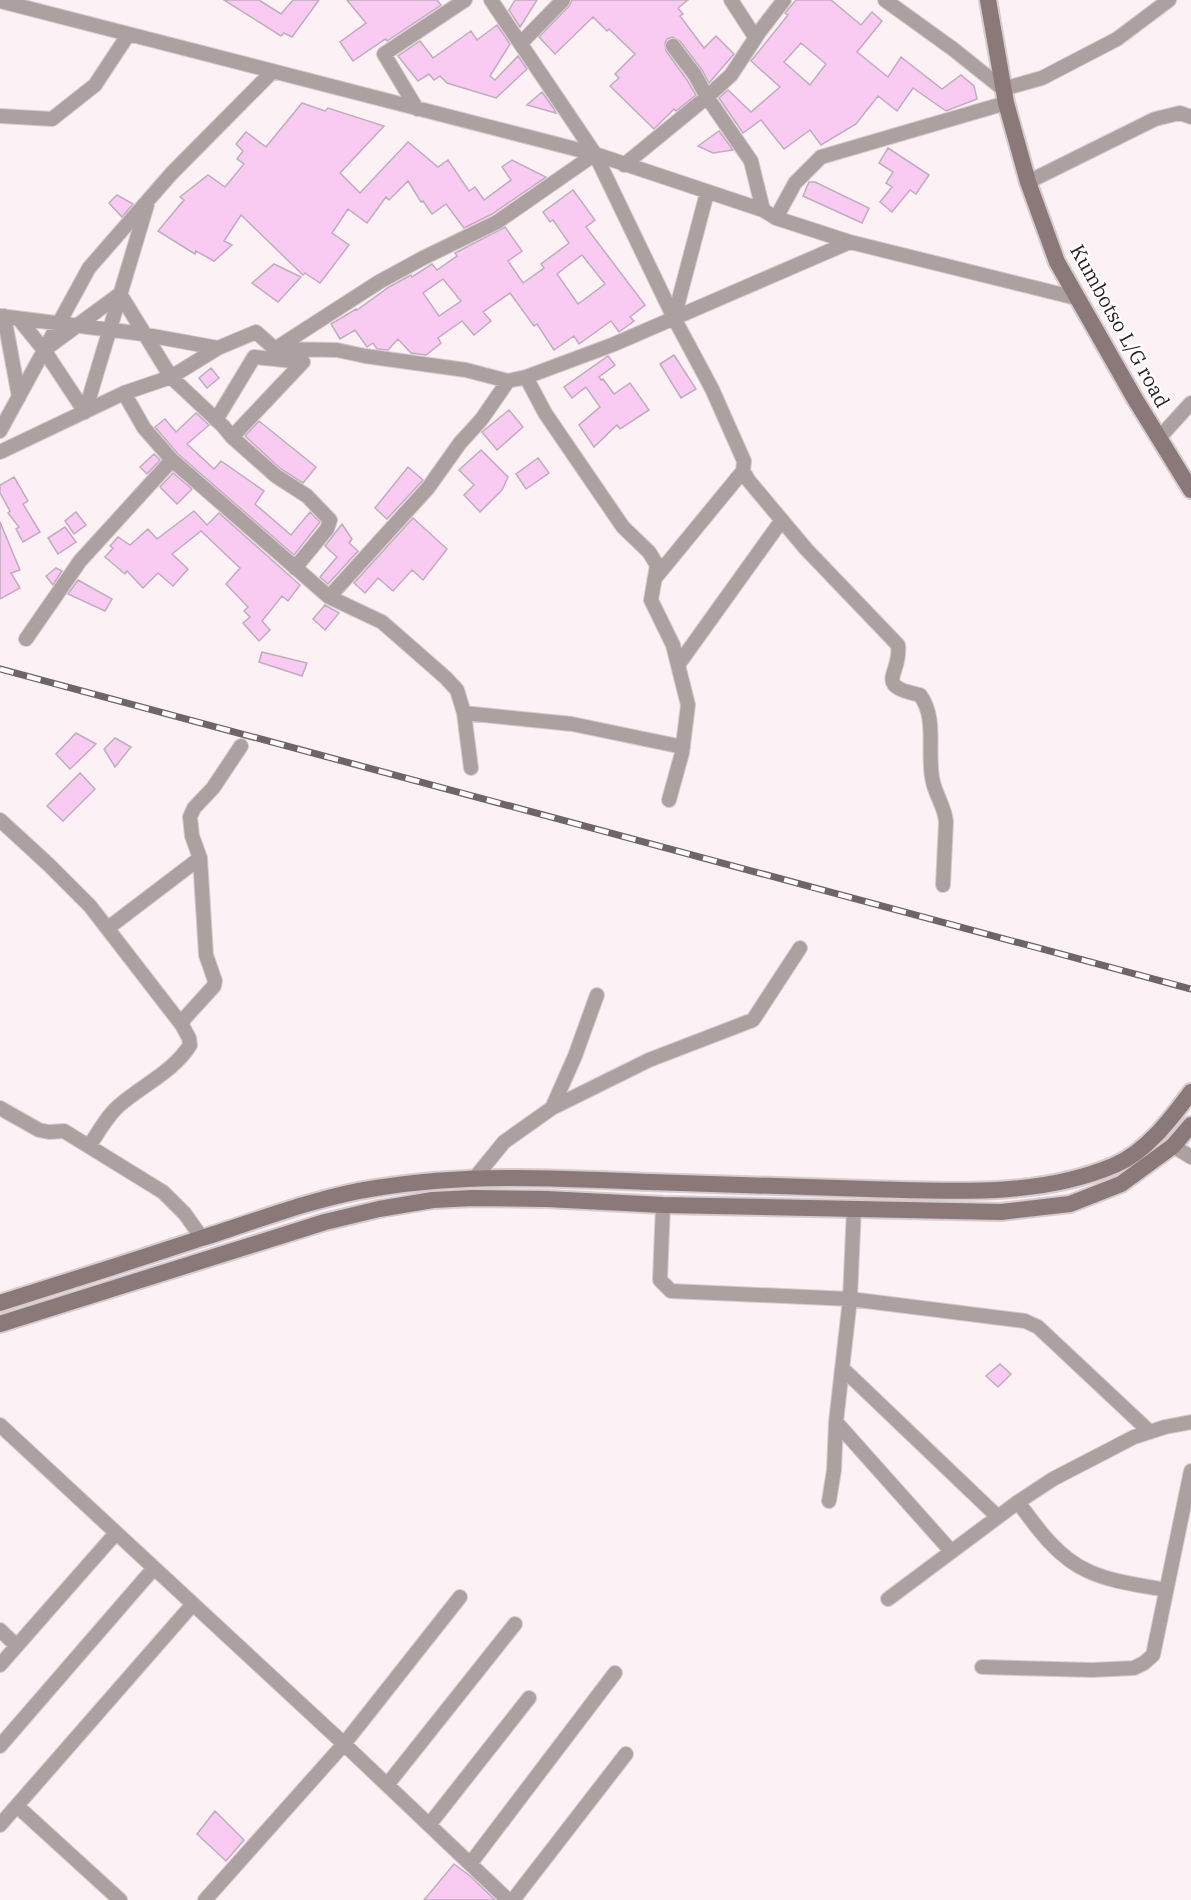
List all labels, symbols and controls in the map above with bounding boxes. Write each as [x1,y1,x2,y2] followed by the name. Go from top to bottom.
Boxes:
[1064,239,1177,412] street label: Kumbotso L/G road

